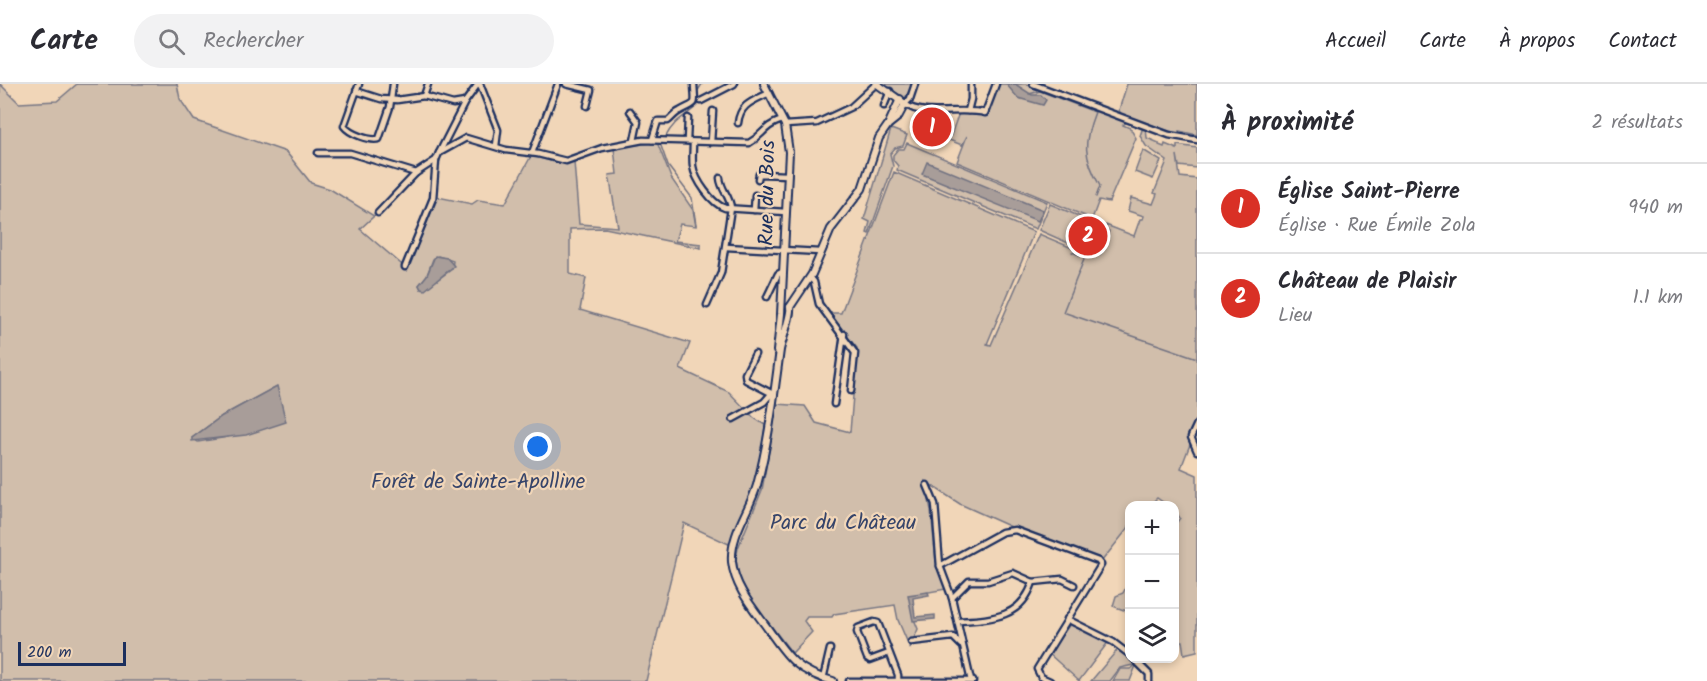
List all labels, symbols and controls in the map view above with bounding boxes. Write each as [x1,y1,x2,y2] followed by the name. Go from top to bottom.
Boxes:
[134,14,554,68] search box
[30,19,98,64] text: Carte
[203,24,303,59] text: Rechercher
[155,25,188,58] icon: search
[1325,25,1386,58] text: Accueil
[1419,25,1466,58] text: Carte
[1499,25,1575,58] text: À propos
[1608,25,1677,58] text: Contact
[1221,102,1353,144] text: À proximité
[912,104,952,150] pin: 1
[1592,107,1683,139] text: 2 résultats
[751,140,785,246] street label: Rue du Bois
[1278,175,1460,210] text: Église Saint-Pierre
[1237,192,1244,224] text: 1
[1628,192,1683,224] text: 940 m
[1278,210,1476,242] text: Église · Rue Émile Zola
[1068,214,1108,258] pin: 2
[1278,265,1456,300] text: Château de Plaisir
[1235,282,1246,314] text: 2
[1632,282,1683,314] text: 1.1 km
[1278,300,1312,332] text: Lieu
[523,432,552,461] your location
[371,466,586,499] park label: Forêt de Sainte-Apolline
[1125,501,1179,663] map controls
[1125,501,1179,555] button: +
[770,507,916,540] park label: Parc du Château
[1125,555,1179,609] button: −
[1125,609,1179,663] button: layers
[18,639,126,666] scale bar
[27,640,71,665] text: 200 m

